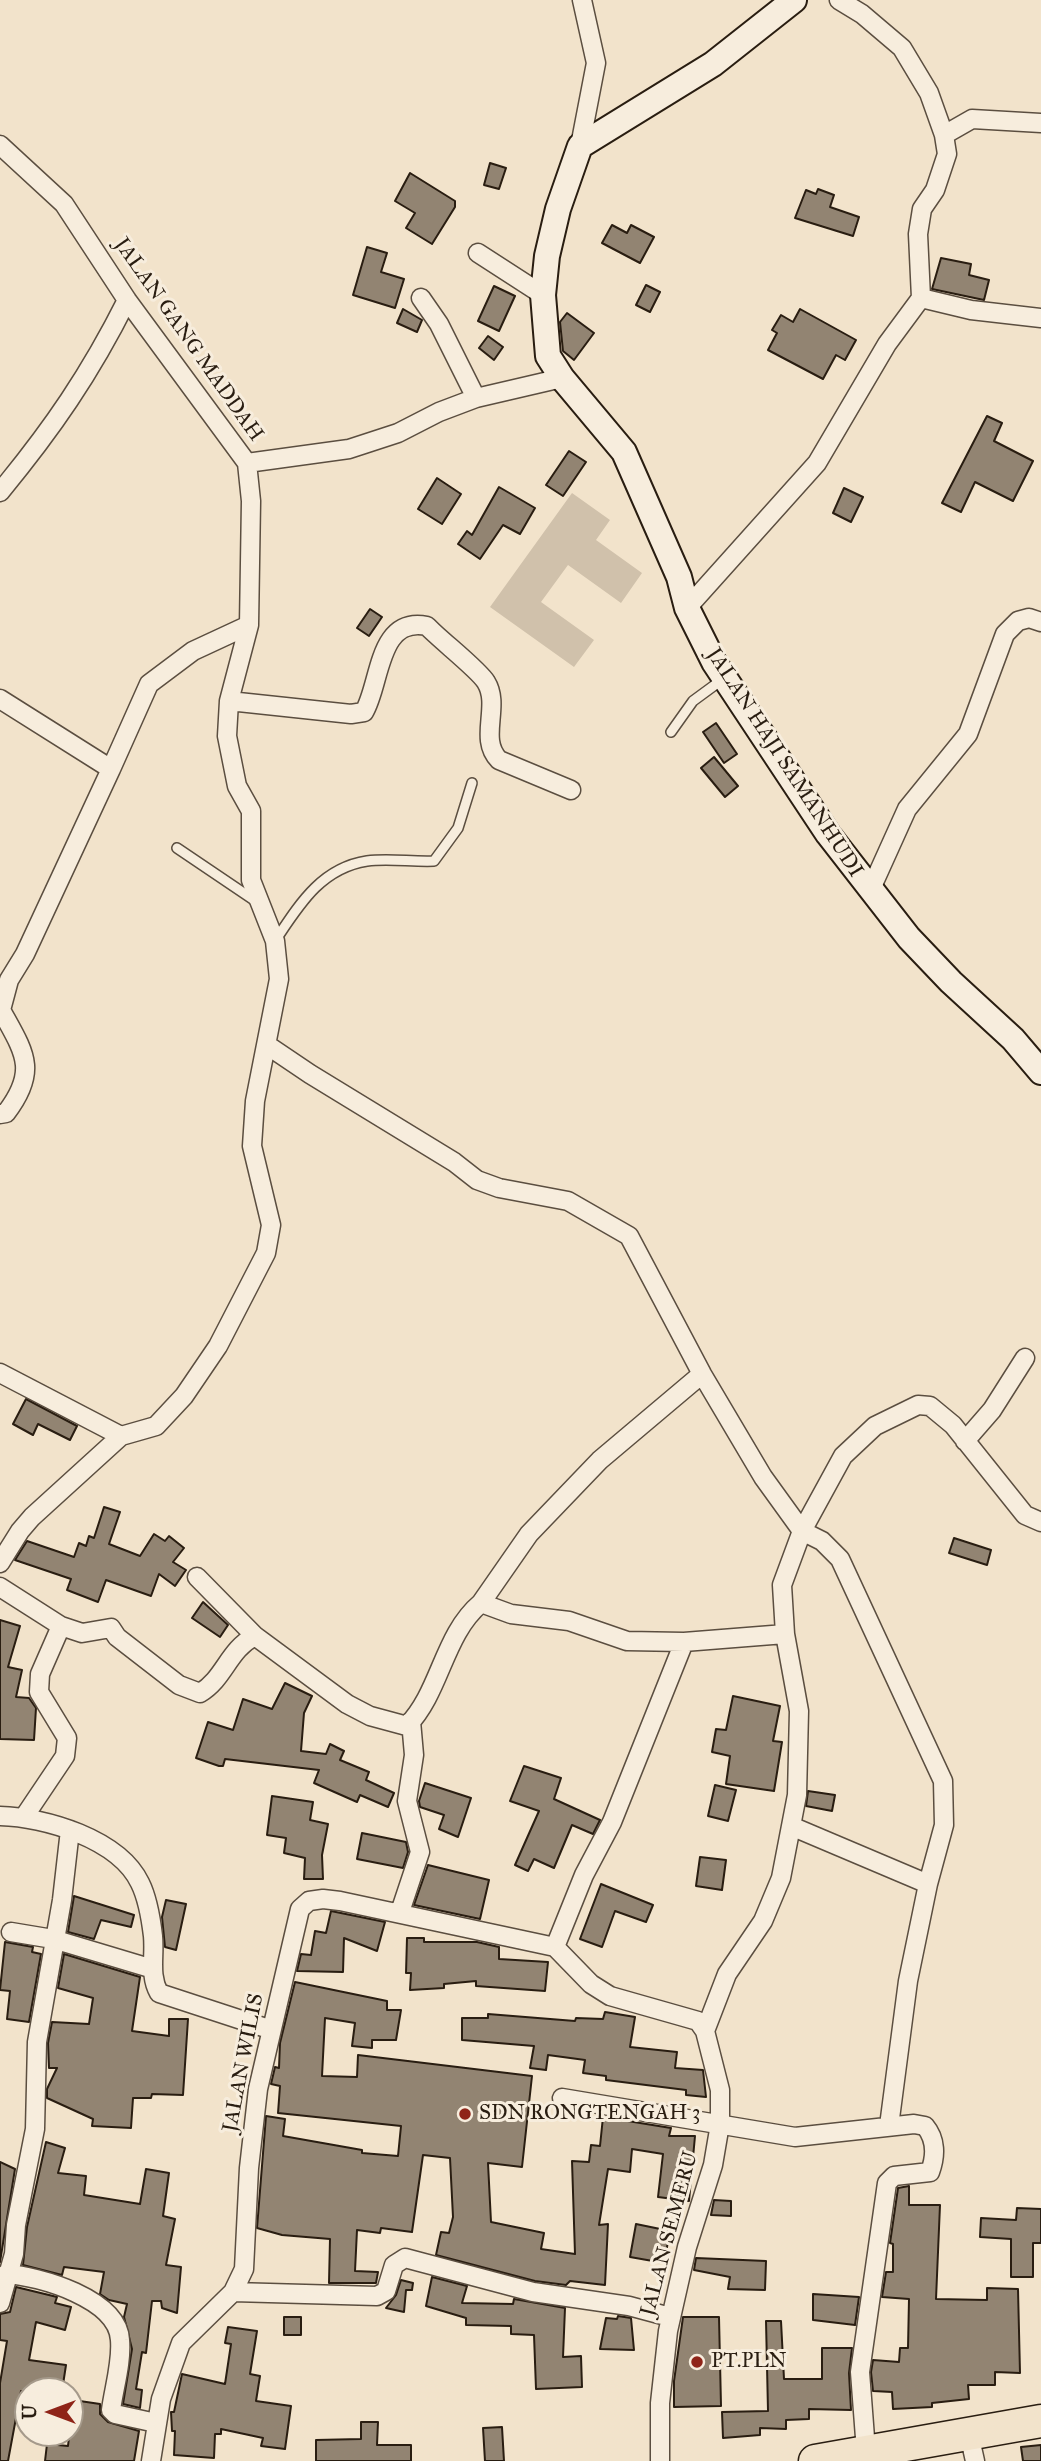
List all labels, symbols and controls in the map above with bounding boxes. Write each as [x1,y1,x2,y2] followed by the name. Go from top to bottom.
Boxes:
[108,233,268,447] street label: JALAN GANG MADDAH
[700,643,868,883] street label: JALAN HAJI SAMANHUDI
[218,1992,270,2134] street label: JALAN WILIS
[479,2101,700,2127] place label: SDN RONGTENGAH 3
[457,2106,473,2122] marker: SDN RONGTENGAH 3
[636,2149,704,2319] street label: JALAN SEMERU
[711,2349,787,2375] place label: PT.PLN
[689,2354,705,2370] marker: PT.PLN
[14,2377,84,2447] north arrow
[18,2405,41,2420] text: U

